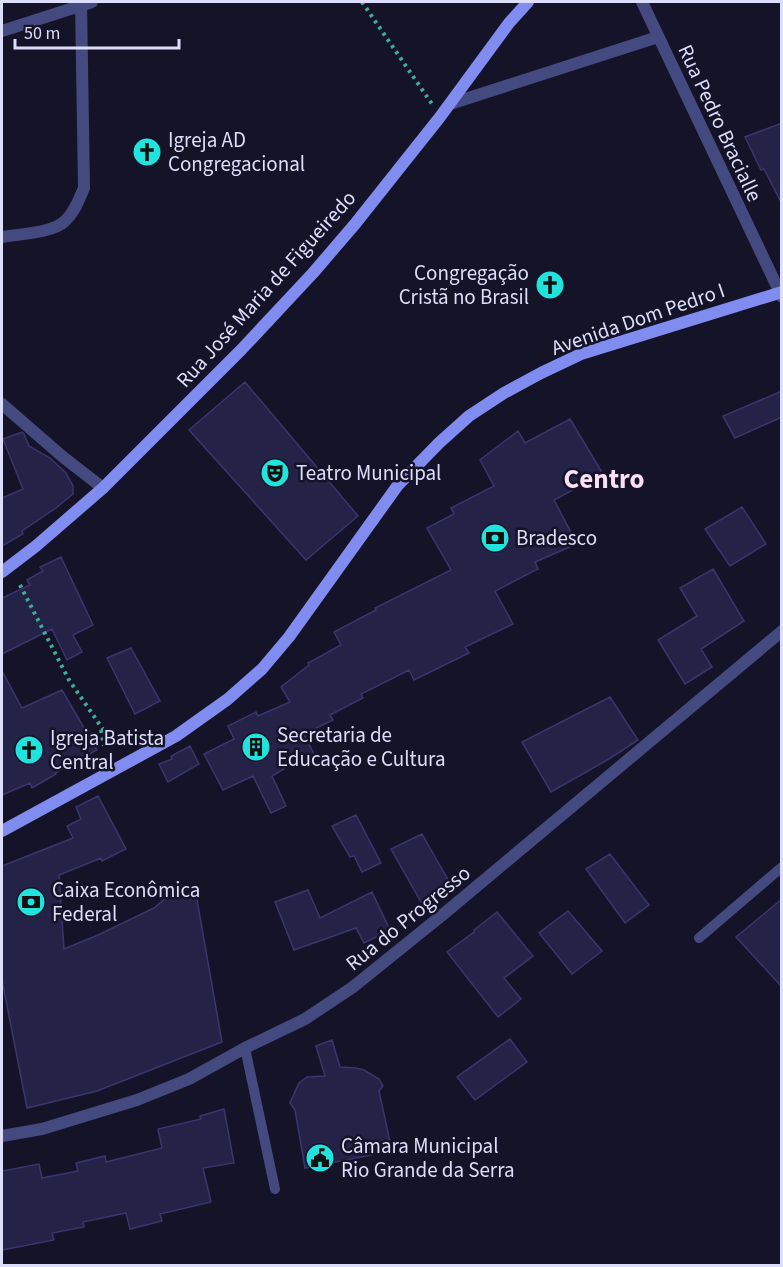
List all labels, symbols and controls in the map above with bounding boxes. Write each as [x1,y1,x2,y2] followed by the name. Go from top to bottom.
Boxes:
[15,12,178,50] scale bar
[24,21,60,46] text: 50 m
[670,39,770,207] street label: Rua Pedro Bracialle
[168,125,305,179] place label: Igreja AD Congregacional
[131,136,163,168] church icon: Igreja AD Congregacional
[169,184,363,394] street label: Rua José Maria de Figueiredo
[399,258,529,312] place label: Congregação Cristã no Brasil
[534,269,566,301] church icon: Congregação Cristã no Brasil
[547,275,729,363] street label: Avenida Dom Pedro I
[259,457,291,489] theatre icon: Teatro Municipal
[296,458,441,488] place label: Teatro Municipal
[564,460,644,499] district label: Centro
[479,522,511,554] bank icon: Bradesco
[516,523,597,553] place label: Bradesco
[277,720,446,774] place label: Secretaria de Educação e Cultura
[50,723,164,777] place label: Igreja Batista Central
[240,731,272,763] building icon: Secretaria de Educação e Cultura
[13,734,45,766] church icon: Igreja Batista Central
[339,858,477,978] street label: Rua do Progresso
[52,875,200,929] place label: Caixa Econômica Federal
[15,886,47,918] bank icon: Caixa Econômica Federal
[341,1131,515,1185] place label: Câmara Municipal Rio Grande da Serra
[304,1142,336,1174] public building icon: Câmara Municipal Rio Grande da Serra

